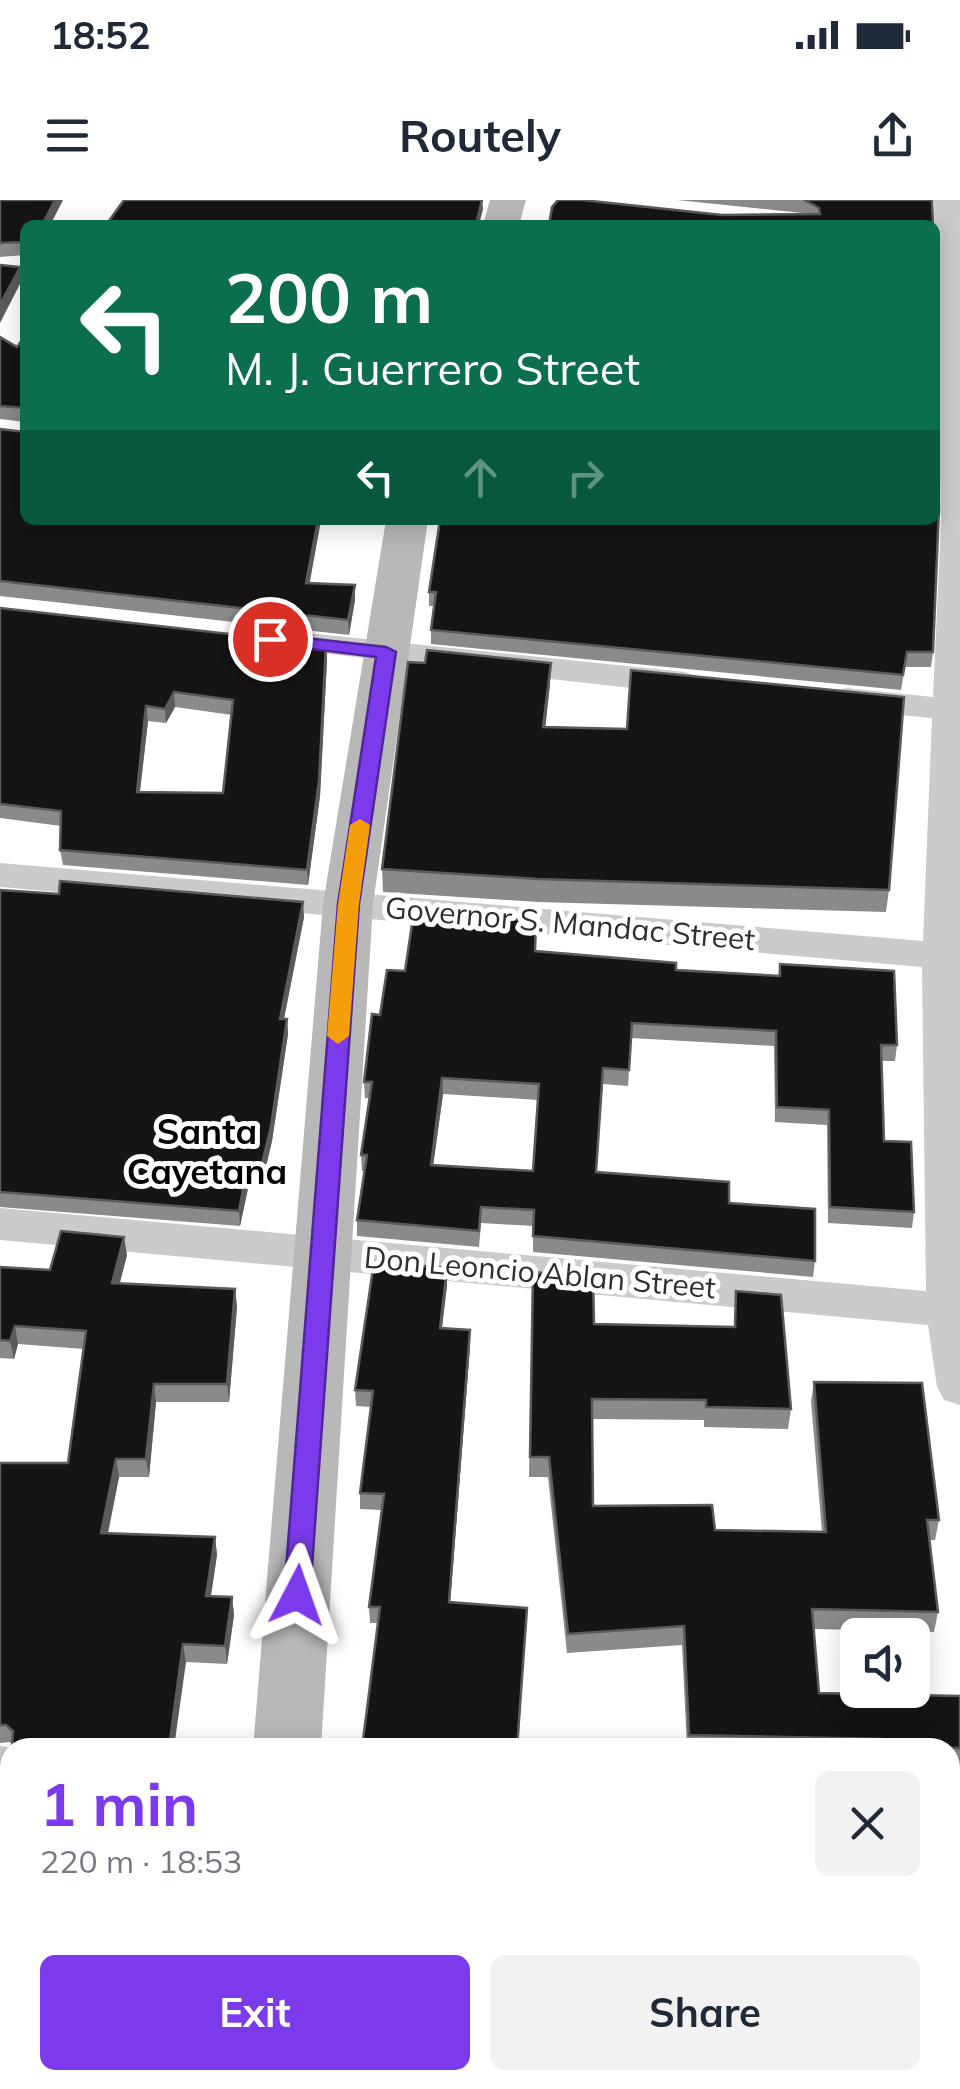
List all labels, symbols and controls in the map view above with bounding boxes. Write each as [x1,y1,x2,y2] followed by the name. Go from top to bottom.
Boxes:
[50,11,151,59] text: 18:52
[399,107,561,163] text: Routely
[40,108,95,163] icon: menu
[865,108,920,163] icon: share
[225,253,433,341] text: 200 m
[60,260,190,390] icon: left
[225,340,640,396] text: M. J. Guerrero Street
[348,450,403,505] icon: left
[453,450,508,505] icon: ahead
[558,450,613,505] icon: right
[228,597,313,682] pin
[243,612,298,667] icon: arrive
[383,888,757,958] street label: Governor S. Mandac Street
[127,1109,287,1193] district label: Santa Cayetana
[363,1238,717,1306] street label: Don Leoncio Ablan Street
[245,1543,349,1647] position arrow
[840,1618,930,1708] map controls
[840,1618,930,1708] button: sound
[40,1766,198,1841] text: 1 min
[815,1771,920,1876] button: close
[40,1841,242,1881] text: 220 m · 18:53
[40,1955,470,2070] button: Exit
[490,1955,920,2070] button: Share

